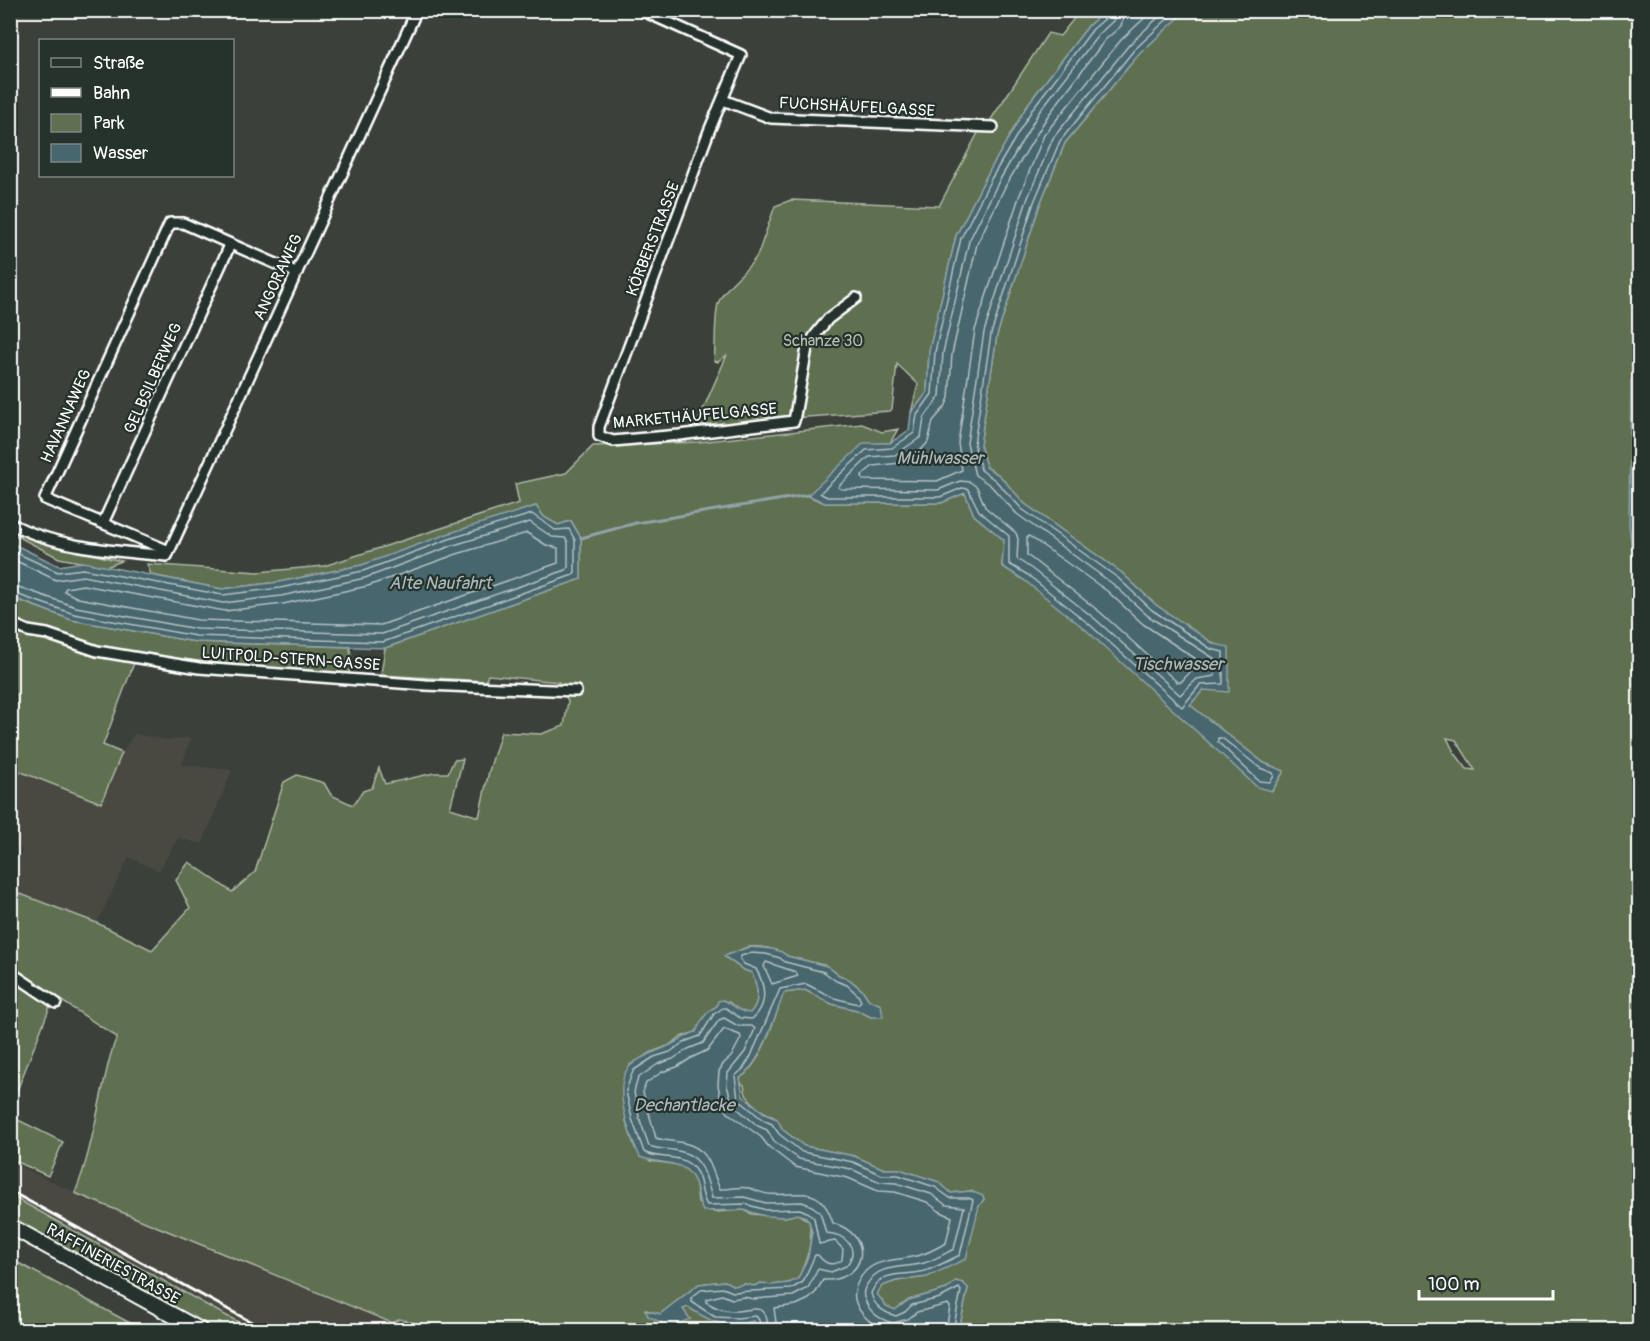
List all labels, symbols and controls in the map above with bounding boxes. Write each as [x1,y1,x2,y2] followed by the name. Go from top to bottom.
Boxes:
[39,39,234,177] legend
[93,52,144,75] text: Straße
[93,82,130,105] text: Bahn
[779,93,935,121] street label: FUCHSHÄUFELGASSE
[93,112,125,135] text: Park
[93,142,149,165] text: Wasser
[622,179,684,299] street label: KÖRBERSTRASSE
[249,231,307,323] street label: ANGORAWEG
[120,320,186,436] street label: GELBSILBERWEG
[783,331,863,351] park label: Schanze 30
[36,366,96,466] street label: HAVANNAWEG
[612,399,778,433] street label: MARKETHÄUFELGASSE
[897,447,986,470] water label: Mühlwasser
[389,572,493,595] water label: Alte Naufahrt
[201,643,381,675] street label: LUITPOLD-STERN-GASSE
[1133,653,1226,676] water label: Tischwasser
[633,1094,737,1117] water label: Dechantlacke
[43,1219,183,1309] street label: RAFFINERIESTRASSE
[1419,1263,1552,1301] scale bar
[1428,1273,1480,1296] text: 100 m

